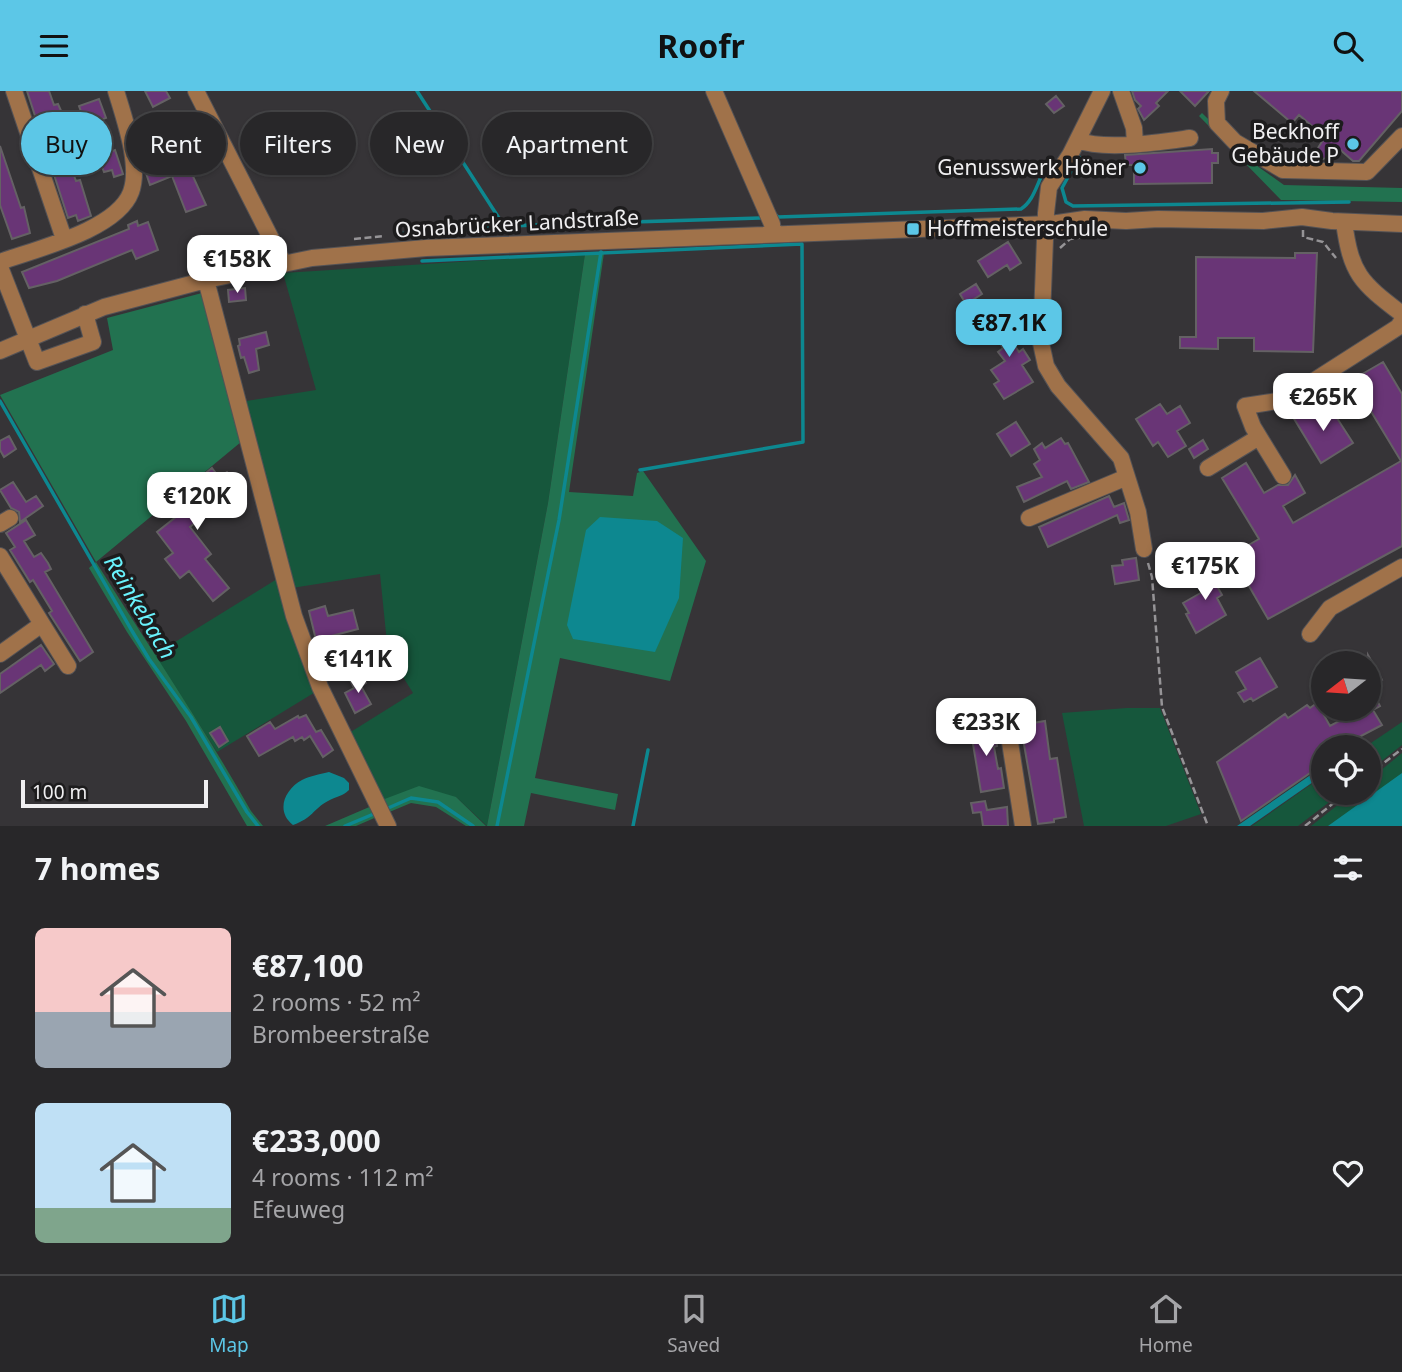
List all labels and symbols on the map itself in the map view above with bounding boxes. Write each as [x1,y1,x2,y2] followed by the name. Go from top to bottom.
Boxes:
[1231,117,1341,169] place label: Beckhoff Gebäude P
[1345,136,1361,152] marker: Beckhoff Gebäude P
[937,153,1126,181] place label: Genusswerk Höner
[1132,160,1148,176] marker: Genusswerk Höner
[394,203,640,243] street label: Osnabrücker Landstraße
[927,214,1108,242] place label: Hoffmeisterschule
[905,221,921,237] marker: Hoffmeisterschule
[188,235,286,295] pin: €158K
[952,299,1066,359] pin: €87.1K
[1274,373,1372,433] pin: €265K
[148,473,246,532] pin: €120K
[1156,543,1254,602] pin: €175K
[97,548,185,665] water label: Reinkebach
[309,635,407,695] pin: €141K
[1311,651,1381,721] north arrow
[937,699,1035,758] pin: €233K
[21,777,208,809] scale bar

